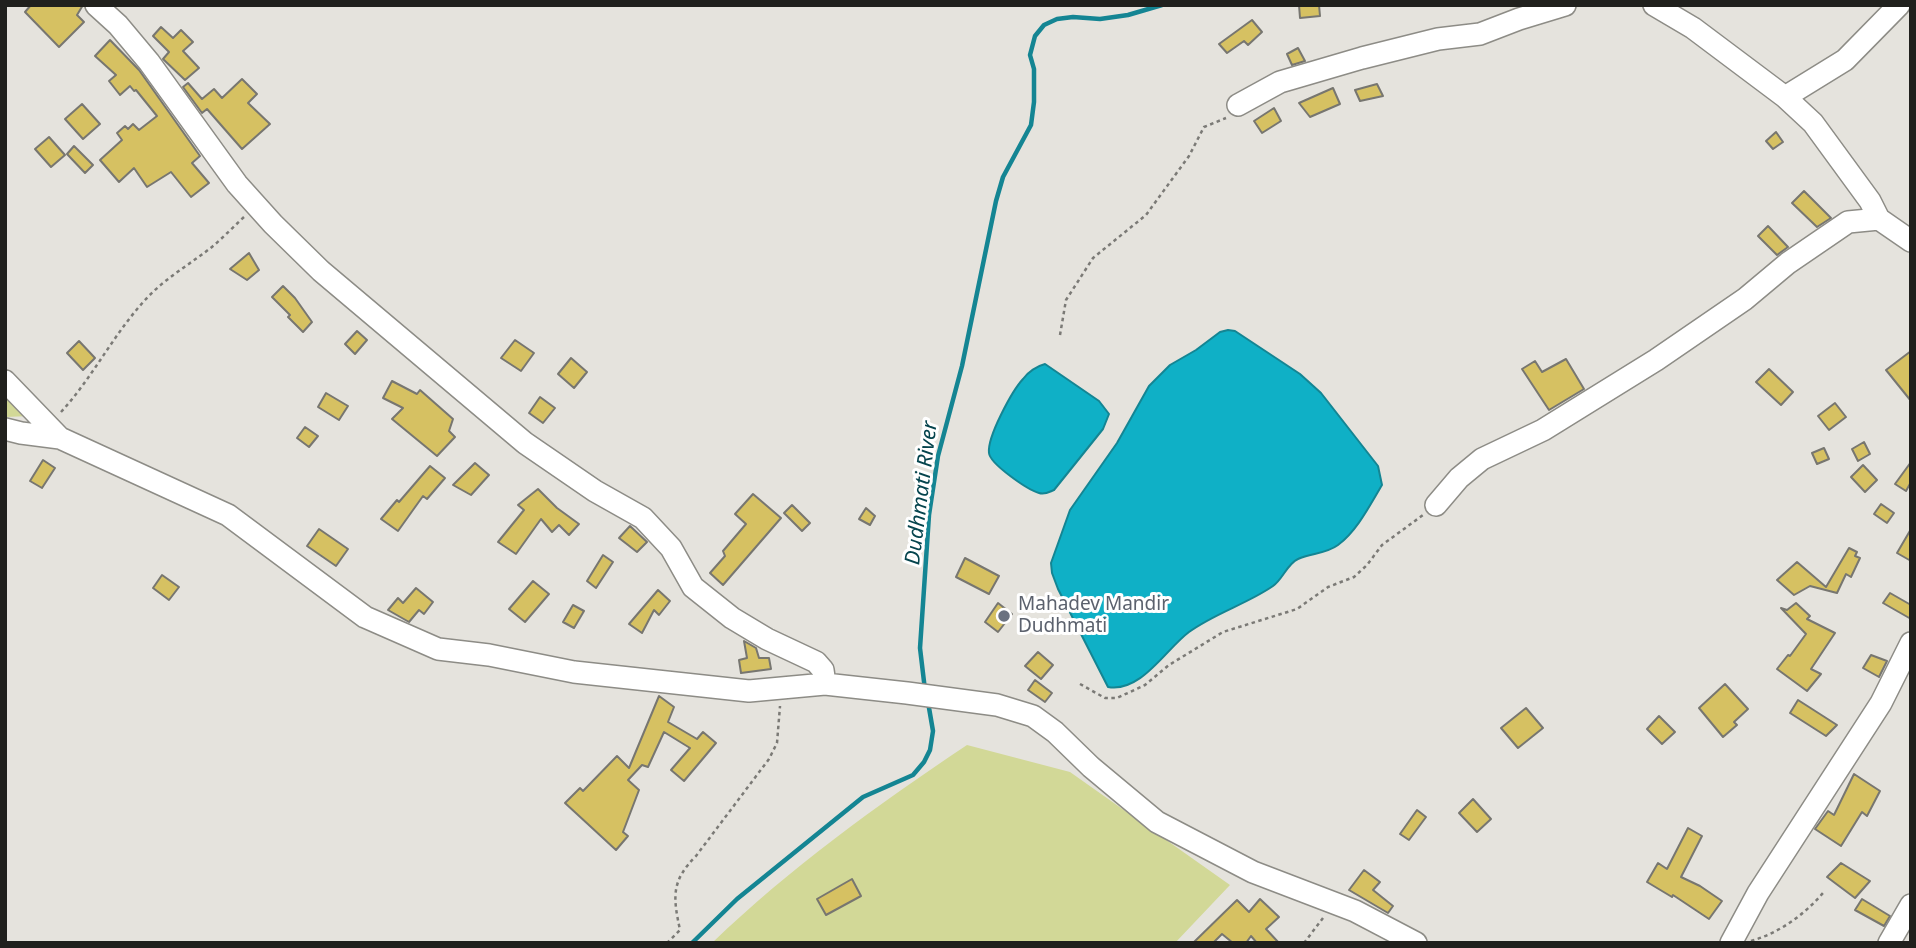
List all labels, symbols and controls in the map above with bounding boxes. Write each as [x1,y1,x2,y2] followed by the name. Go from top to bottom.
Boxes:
[901,420,943,566] water label: Dudhmati River
[1018,594,1169,638] place label: Mahadev Mandir Dudhmati
[996,608,1012,624] marker: Mahadev Mandir Dudhmati

